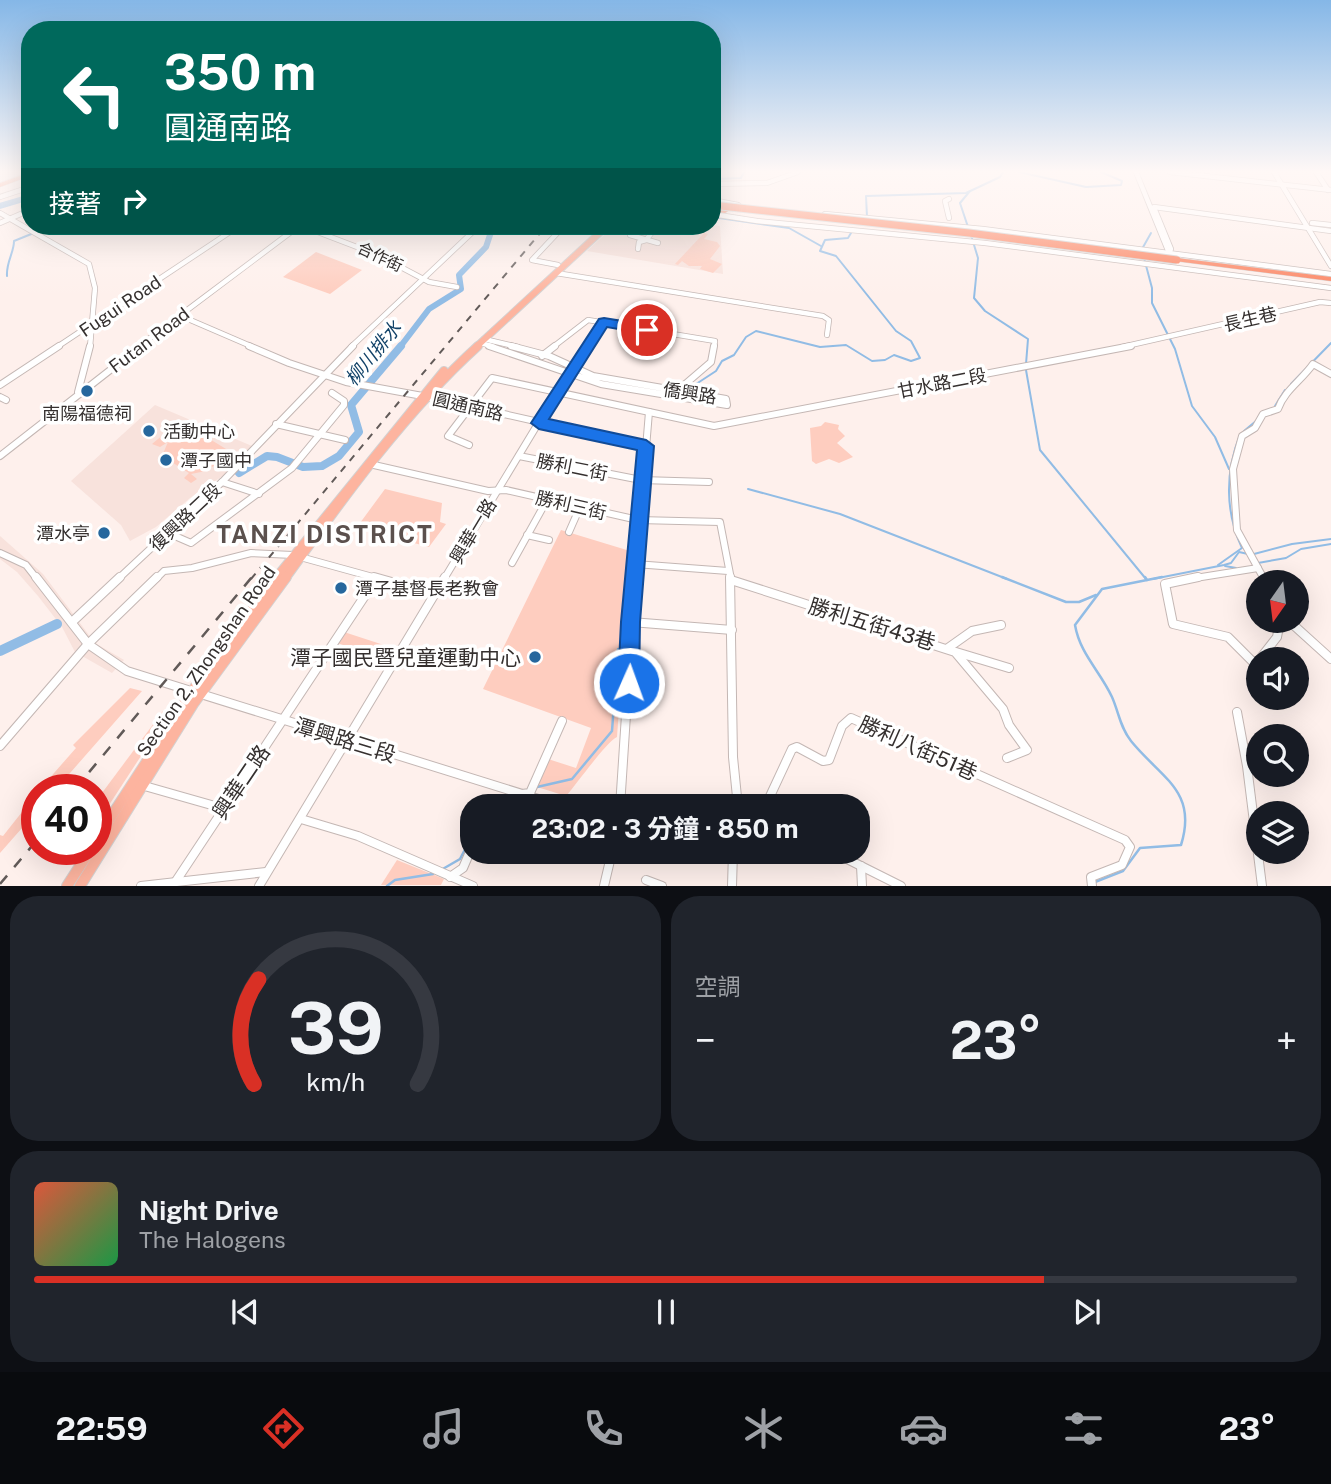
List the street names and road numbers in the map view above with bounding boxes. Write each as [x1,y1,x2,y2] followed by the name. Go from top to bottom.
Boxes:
[354,238,406,276] street label: 合作街
[75,271,165,341] street label: Fugui Road
[105,303,193,377] street label: Futan Road
[1221,303,1279,335] street label: 長生巷
[896,364,988,402] street label: 甘水路二段
[662,378,718,408] street label: 僑興路
[431,388,505,424] street label: 圓通南路
[535,450,609,484] street label: 勝利二街
[145,479,225,555] street label: 復興路二段
[534,487,608,523] street label: 勝利三街
[445,495,501,567] street label: 興華一路
[132,562,280,760] street label: Section 2, Zhongshan Road
[805,593,939,655] street label: 勝利五街43巷
[855,711,981,785] street label: 勝利八街51巷
[291,713,399,767] street label: 潭興路三段
[207,740,275,824] street label: 興華二路

